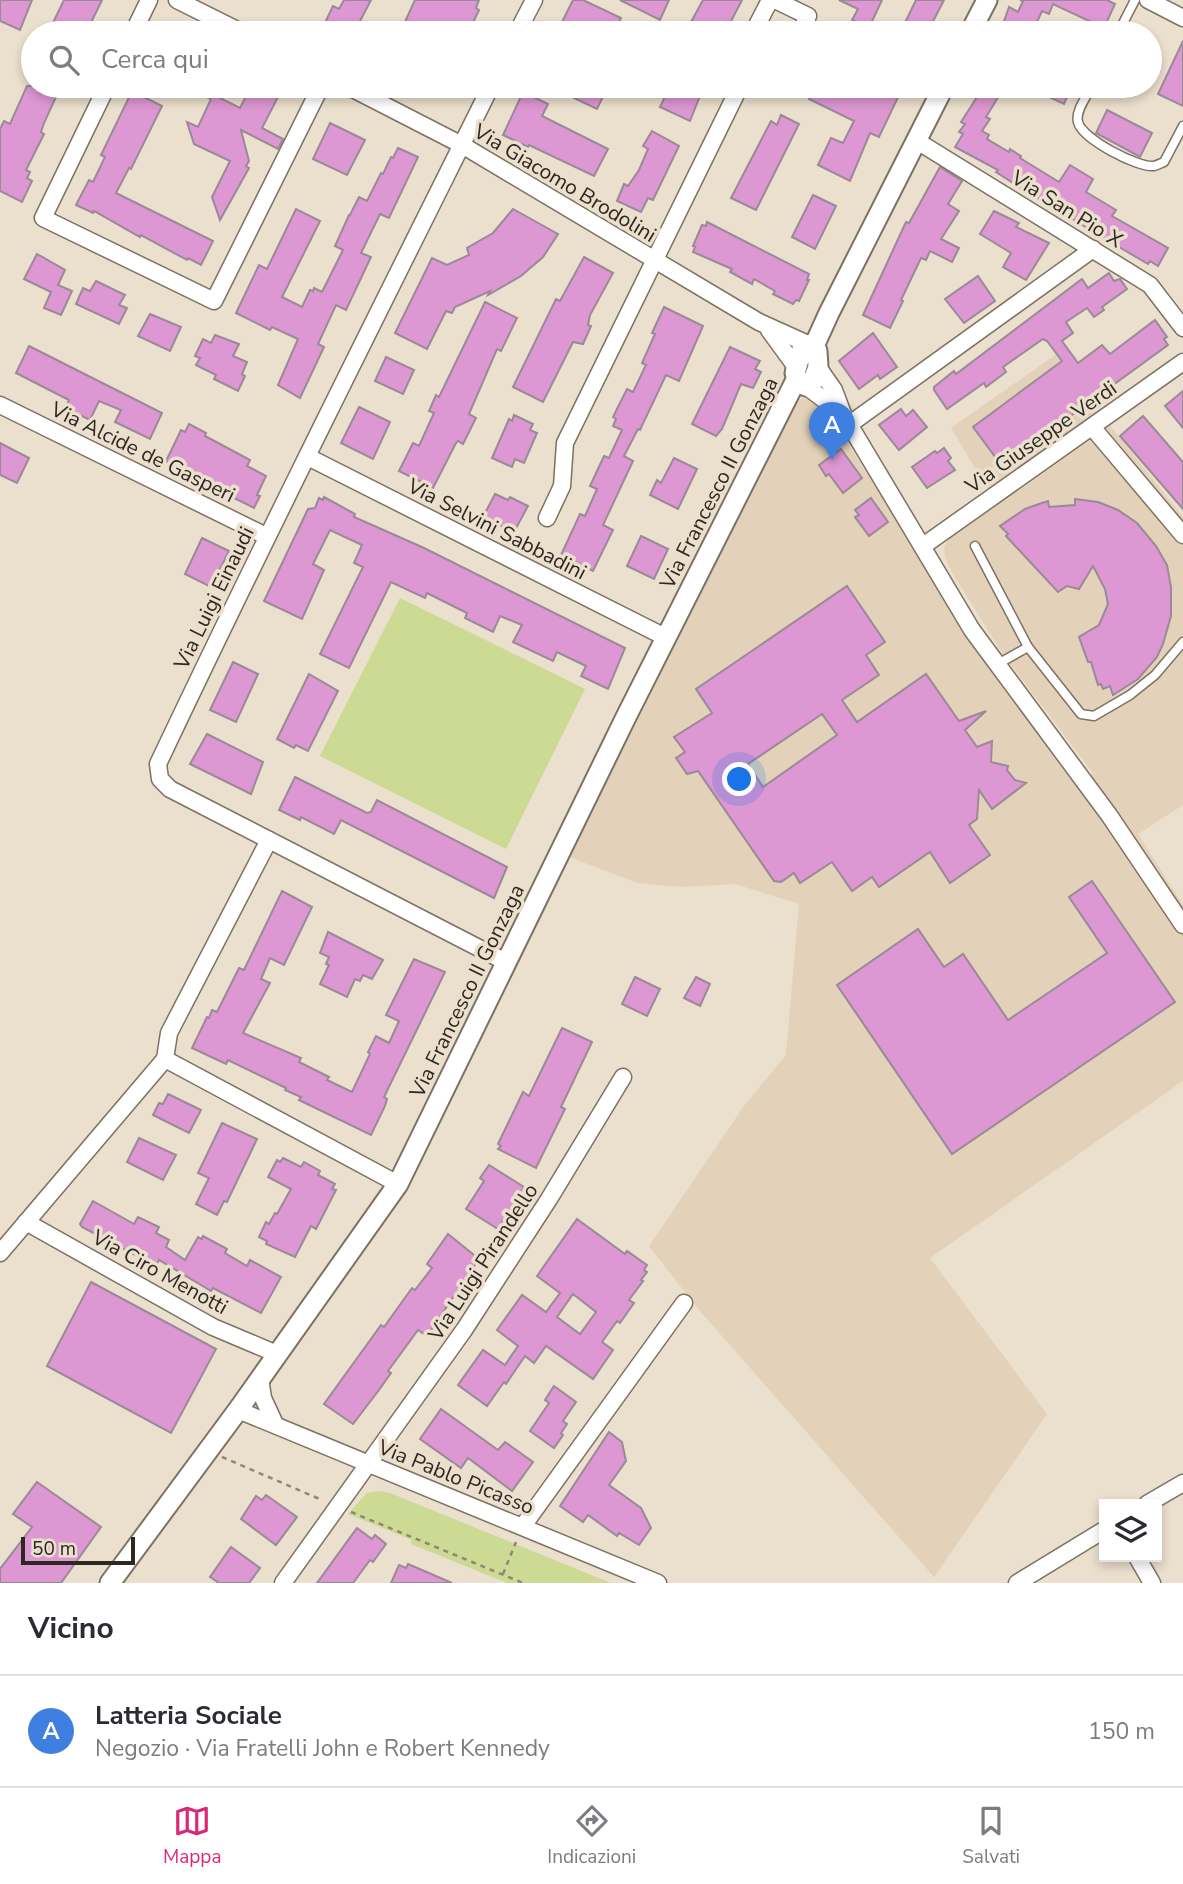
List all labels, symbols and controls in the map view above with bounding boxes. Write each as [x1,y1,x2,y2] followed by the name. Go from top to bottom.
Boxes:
[21,21,1162,98] search box
[45,41,83,79] icon: search
[101,42,209,77] text: Cerca qui
[468,117,662,249] street label: Via Giacomo Brodolini
[1005,163,1128,254] street label: Via San Pio X
[653,372,785,595] street label: Via Francesco II Gonzaga
[959,374,1122,500] street label: Via Giuseppe Verdi
[45,395,240,509] street label: Via Alcide de Gasperi
[809,402,855,460] pin: A
[402,471,591,586] street label: Via Selvini Sabbadini
[167,522,261,675] street label: Via Luigi Einaudi
[722,762,756,796] your location
[403,880,531,1103] street label: Via Francesco II Gonzaga
[421,1178,544,1347] street label: Via Luigi Pirandello
[86,1223,233,1321] street label: Via Ciro Menotti
[373,1433,538,1521] street label: Via Pablo Picasso
[1099,1499,1162,1562] map controls
[1099,1499,1162,1562] button: layers
[21,1534,135,1566] scale bar
[32,1536,76,1562] text: 50 m
[28,1608,114,1649] text: Vicino
[95,1698,282,1733] text: Latteria Sociale
[42,1716,60,1747] text: A
[1088,1716,1155,1747] text: 150 m
[95,1733,550,1764] text: Negozio · Via Fratelli John e Robert Kennedy
[163,1802,221,1870] tab: Mappa
[547,1802,636,1870] tab: Indicazioni
[962,1802,1020,1870] tab: Salvati

